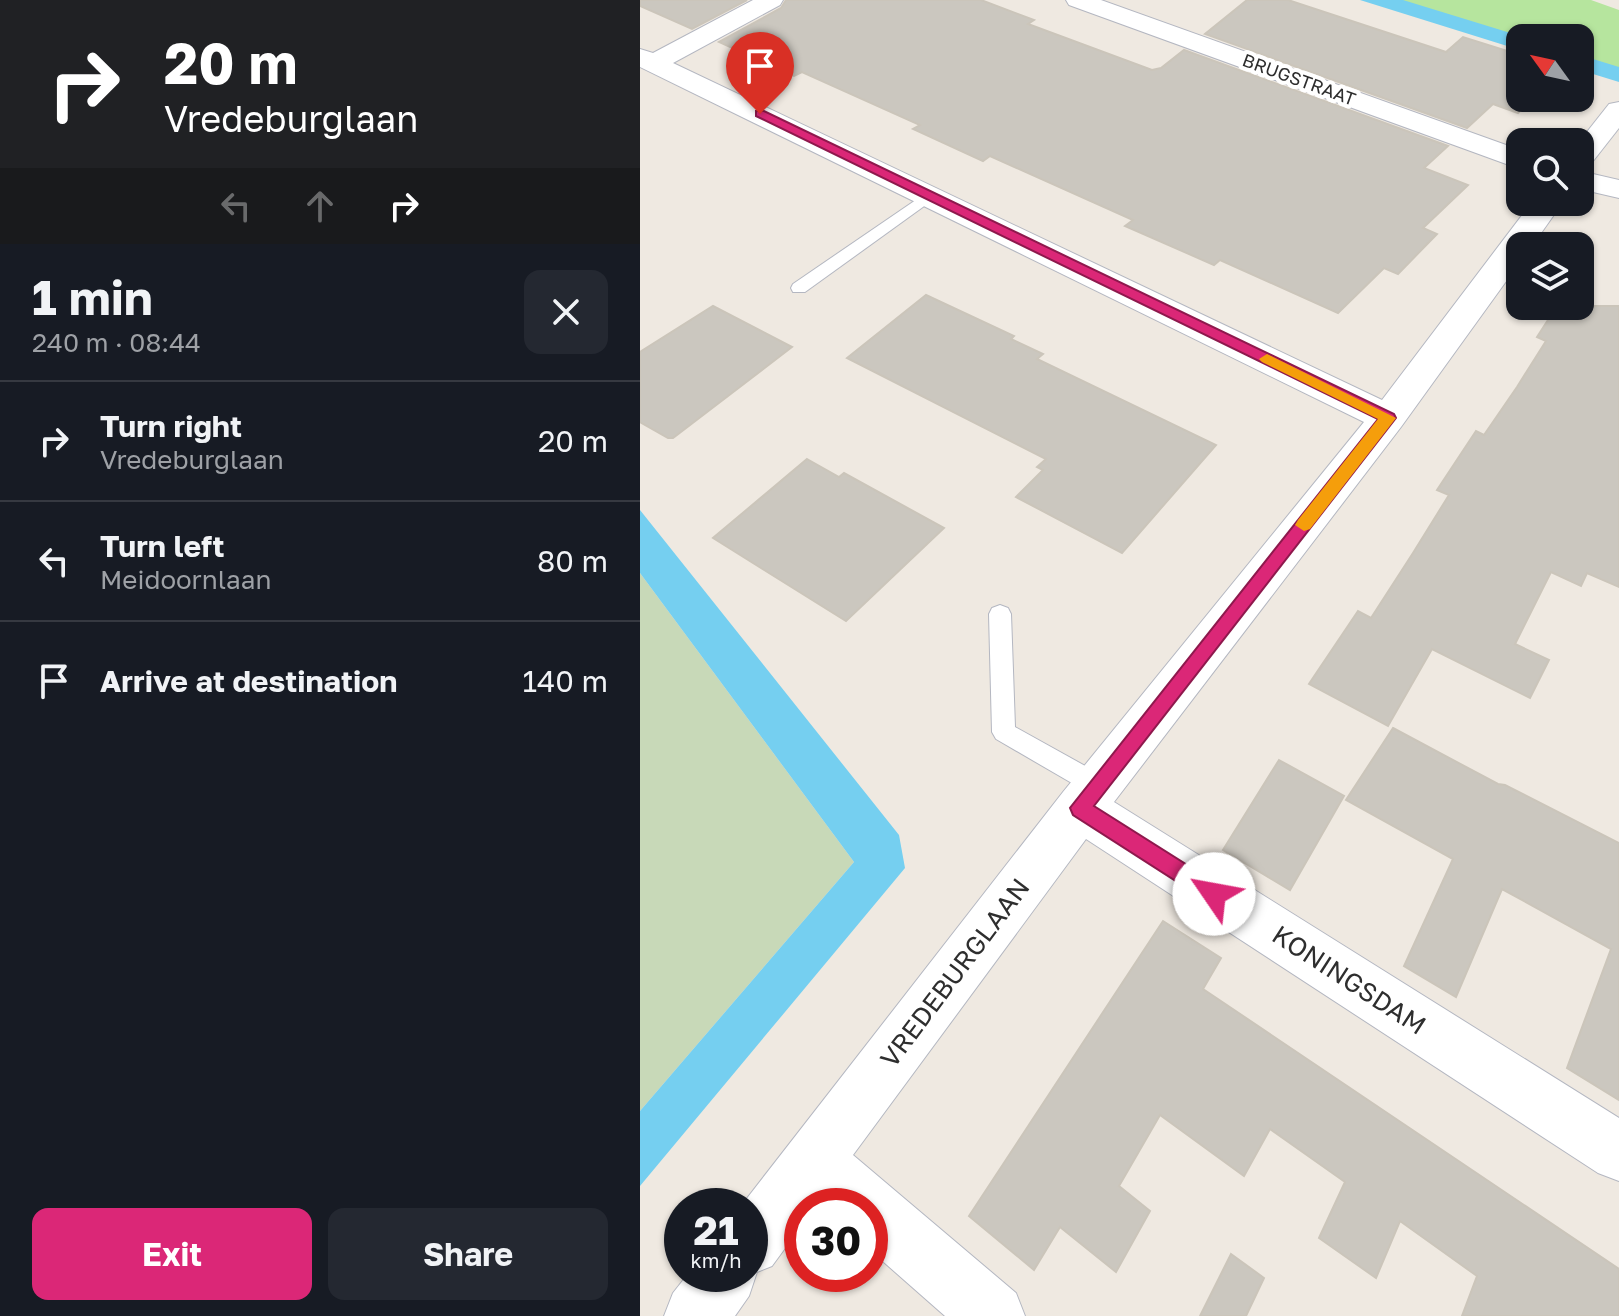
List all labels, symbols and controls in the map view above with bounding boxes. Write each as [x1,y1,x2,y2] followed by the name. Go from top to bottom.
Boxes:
[1506,24,1594,112] north arrow
[1506,24,1594,320] map controls
[164,29,298,96] text: 20 m
[32,32,136,136] icon: right
[726,32,794,114] pin
[738,44,782,88] icon: arrive
[1240,48,1359,110] street label: BRUGSTRAAT
[164,97,418,140] text: Vredeburglaan
[1506,128,1594,216] button: search
[214,184,258,228] icon: left
[298,184,342,228] icon: ahead
[382,184,426,228] icon: right
[1506,232,1594,320] button: layers
[32,268,153,326] text: 1 min
[524,270,608,354] button: close
[32,327,201,358] text: 240 m · 08:44
[100,408,242,444] text: Turn right
[32,419,76,463] icon: right
[538,423,608,459] text: 20 m
[100,444,284,475] text: Vredeburglaan
[100,528,225,564] text: Turn left
[32,539,76,583] icon: left
[537,543,608,579] text: 80 m
[100,564,271,595] text: Meidoornlaan
[32,659,76,703] icon: arrive
[100,663,397,699] text: Arrive at destination
[523,663,608,699] text: 140 m
[1172,852,1256,936] position arrow
[874,872,1036,1073] street label: VREDEBURGLAAN
[1267,918,1432,1041] street label: KONINGSDAM
[784,1188,888,1292] speed limit sign: 30
[694,1206,739,1254] text: 21
[32,1208,312,1300] button: Exit
[328,1208,608,1300] button: Share
[691,1248,741,1272] text: km/h

